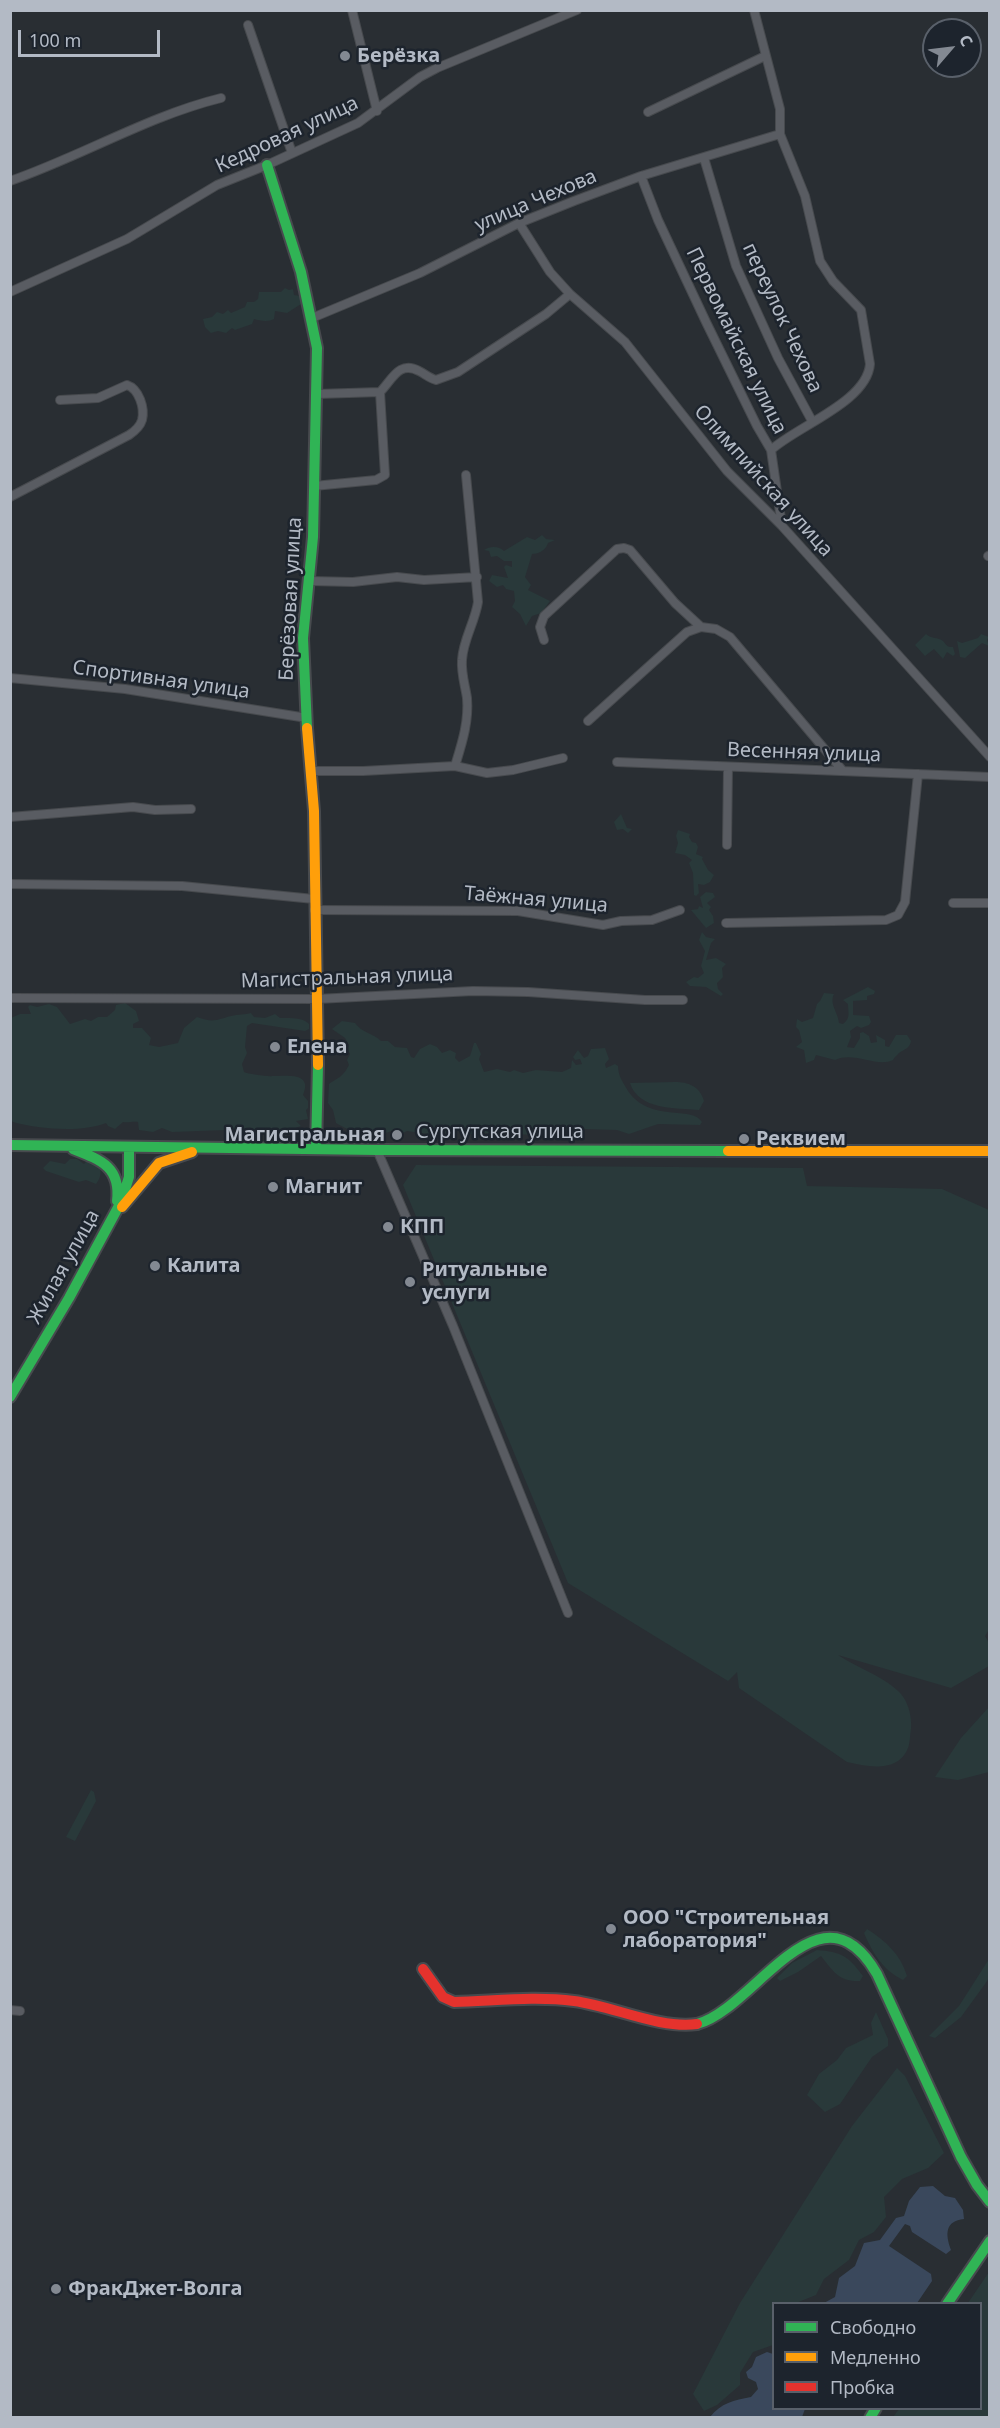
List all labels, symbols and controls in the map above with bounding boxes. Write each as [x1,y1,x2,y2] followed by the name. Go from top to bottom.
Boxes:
[21,18,164,56] scale bar
[922,18,982,78] north arrow
[29,28,81,52] text: 100 m
[954,31,978,50] text: С
[357,44,440,68] place label: Берёзка
[338,49,352,63] marker: Берёзка
[212,91,362,179] street label: Кедровая улица
[471,165,601,237] street label: улица Чехова
[737,239,827,397] street label: переулок Чехова
[680,244,792,438] street label: Первомайская улица
[688,400,838,562] street label: Олимпийская улица
[275,517,307,681] street label: Берёзовая улица
[71,656,251,704] street label: Спортивная улица
[727,738,881,768] street label: Весенняя улица
[463,882,609,918] street label: Таёжная улица
[240,962,454,994] street label: Магистральная улица
[287,1035,347,1059] place label: Елена
[268,1040,282,1054] marker: Елена
[416,1120,584,1144] street label: Сургутская улица
[225,1123,385,1147] place label: Магистральная
[756,1127,846,1151] place label: Реквием
[390,1128,404,1142] marker: Магистральная
[737,1132,751,1146] marker: Реквием
[285,1175,362,1199] place label: Магнит
[266,1180,280,1194] marker: Магнит
[23,1206,105,1328] street label: Жилая улица
[400,1215,444,1239] place label: КПП
[381,1220,395,1234] marker: КПП
[167,1254,241,1278] place label: Калита
[422,1258,547,1305] place label: Ритуальные услуги
[148,1259,162,1273] marker: Калита
[403,1275,417,1289] marker: Ритуальные услуги
[623,1906,829,1953] place label: ООО "Строительная лаборатория"
[604,1922,618,1936] marker: ООО "Строительная лаборатория"
[68,2277,243,2301] place label: ФракДжет-Волга
[49,2282,63,2296] marker: ФракДжет-Волга
[772,2302,982,2410] legend
[830,2315,916,2339] text: Свободно
[830,2345,921,2369] text: Медленно
[830,2375,895,2399] text: Пробка

